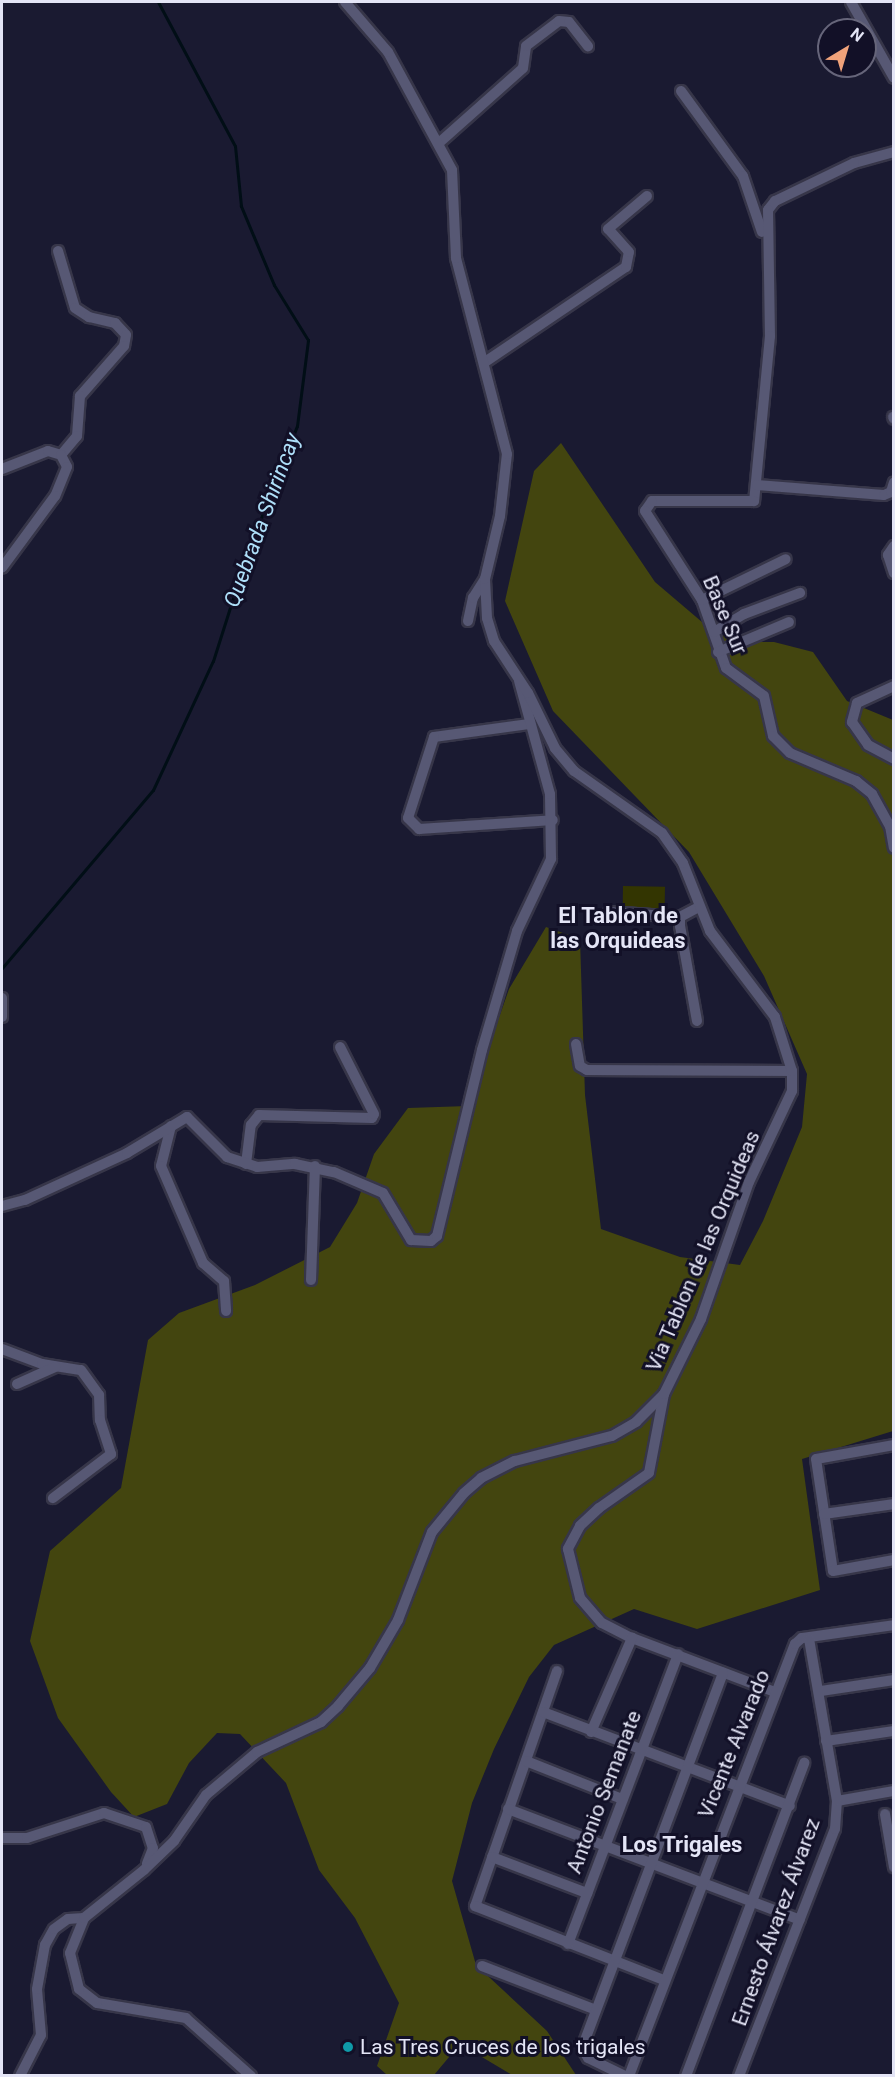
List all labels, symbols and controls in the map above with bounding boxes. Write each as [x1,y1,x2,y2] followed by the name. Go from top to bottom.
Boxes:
[817,18,877,78] north arrow
[847,24,867,46] text: N
[218,429,306,611] water label: Quebrada Shirincay
[697,572,753,658] street label: Base Sur
[550,902,686,954] district label: El Tablon de las Orquideas
[641,1127,765,1375] street label: Via Tablon de las Orquideas
[693,1666,775,1822] street label: Vicente Alvarado
[561,1707,647,1877] street label: Antonio Semanate
[727,1815,825,2029] street label: Ernesto Álvarez Álvarez
[621,1832,743,1858] district label: Los Trigales
[360,2034,646,2060] place label: Las Tres Cruces de los trigales
[341,2040,355,2054] marker: Las Tres Cruces de los trigales

